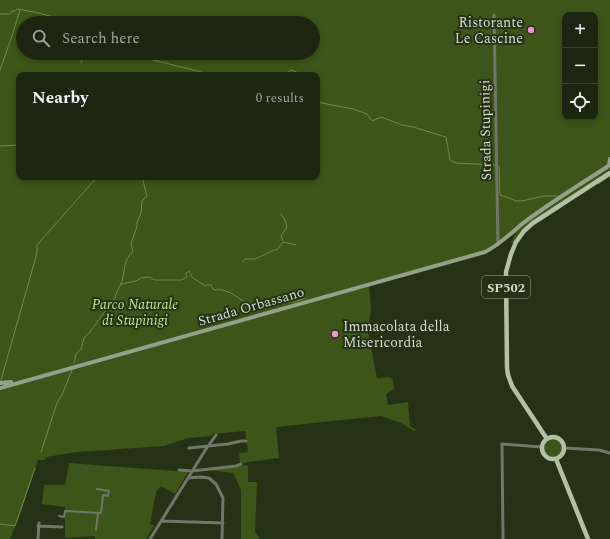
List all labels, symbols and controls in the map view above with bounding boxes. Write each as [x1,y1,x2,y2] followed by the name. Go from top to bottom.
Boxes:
[455,12,523,49] place label: Ristorante Le Cascine
[562,12,598,120] map controls
[562,12,598,48] button: +
[16,16,320,60] search box
[526,25,536,35] marker: Ristorante Le Cascine
[30,27,52,49] icon: search
[62,27,140,50] text: Search here
[562,48,598,84] button: −
[474,80,497,180] street label: Strada Stupinigi
[562,84,598,120] button: locate
[32,85,88,111] text: Nearby
[256,88,304,108] text: 0 results
[482,276,530,298] road number: SP502
[196,281,307,332] street label: Strada Orbassano
[92,294,178,331] park label: Parco Naturale di Stupinigi
[343,316,450,353] place label: Immacolata della Misericordia
[330,329,340,339] marker: Immacolata della Misericordia

